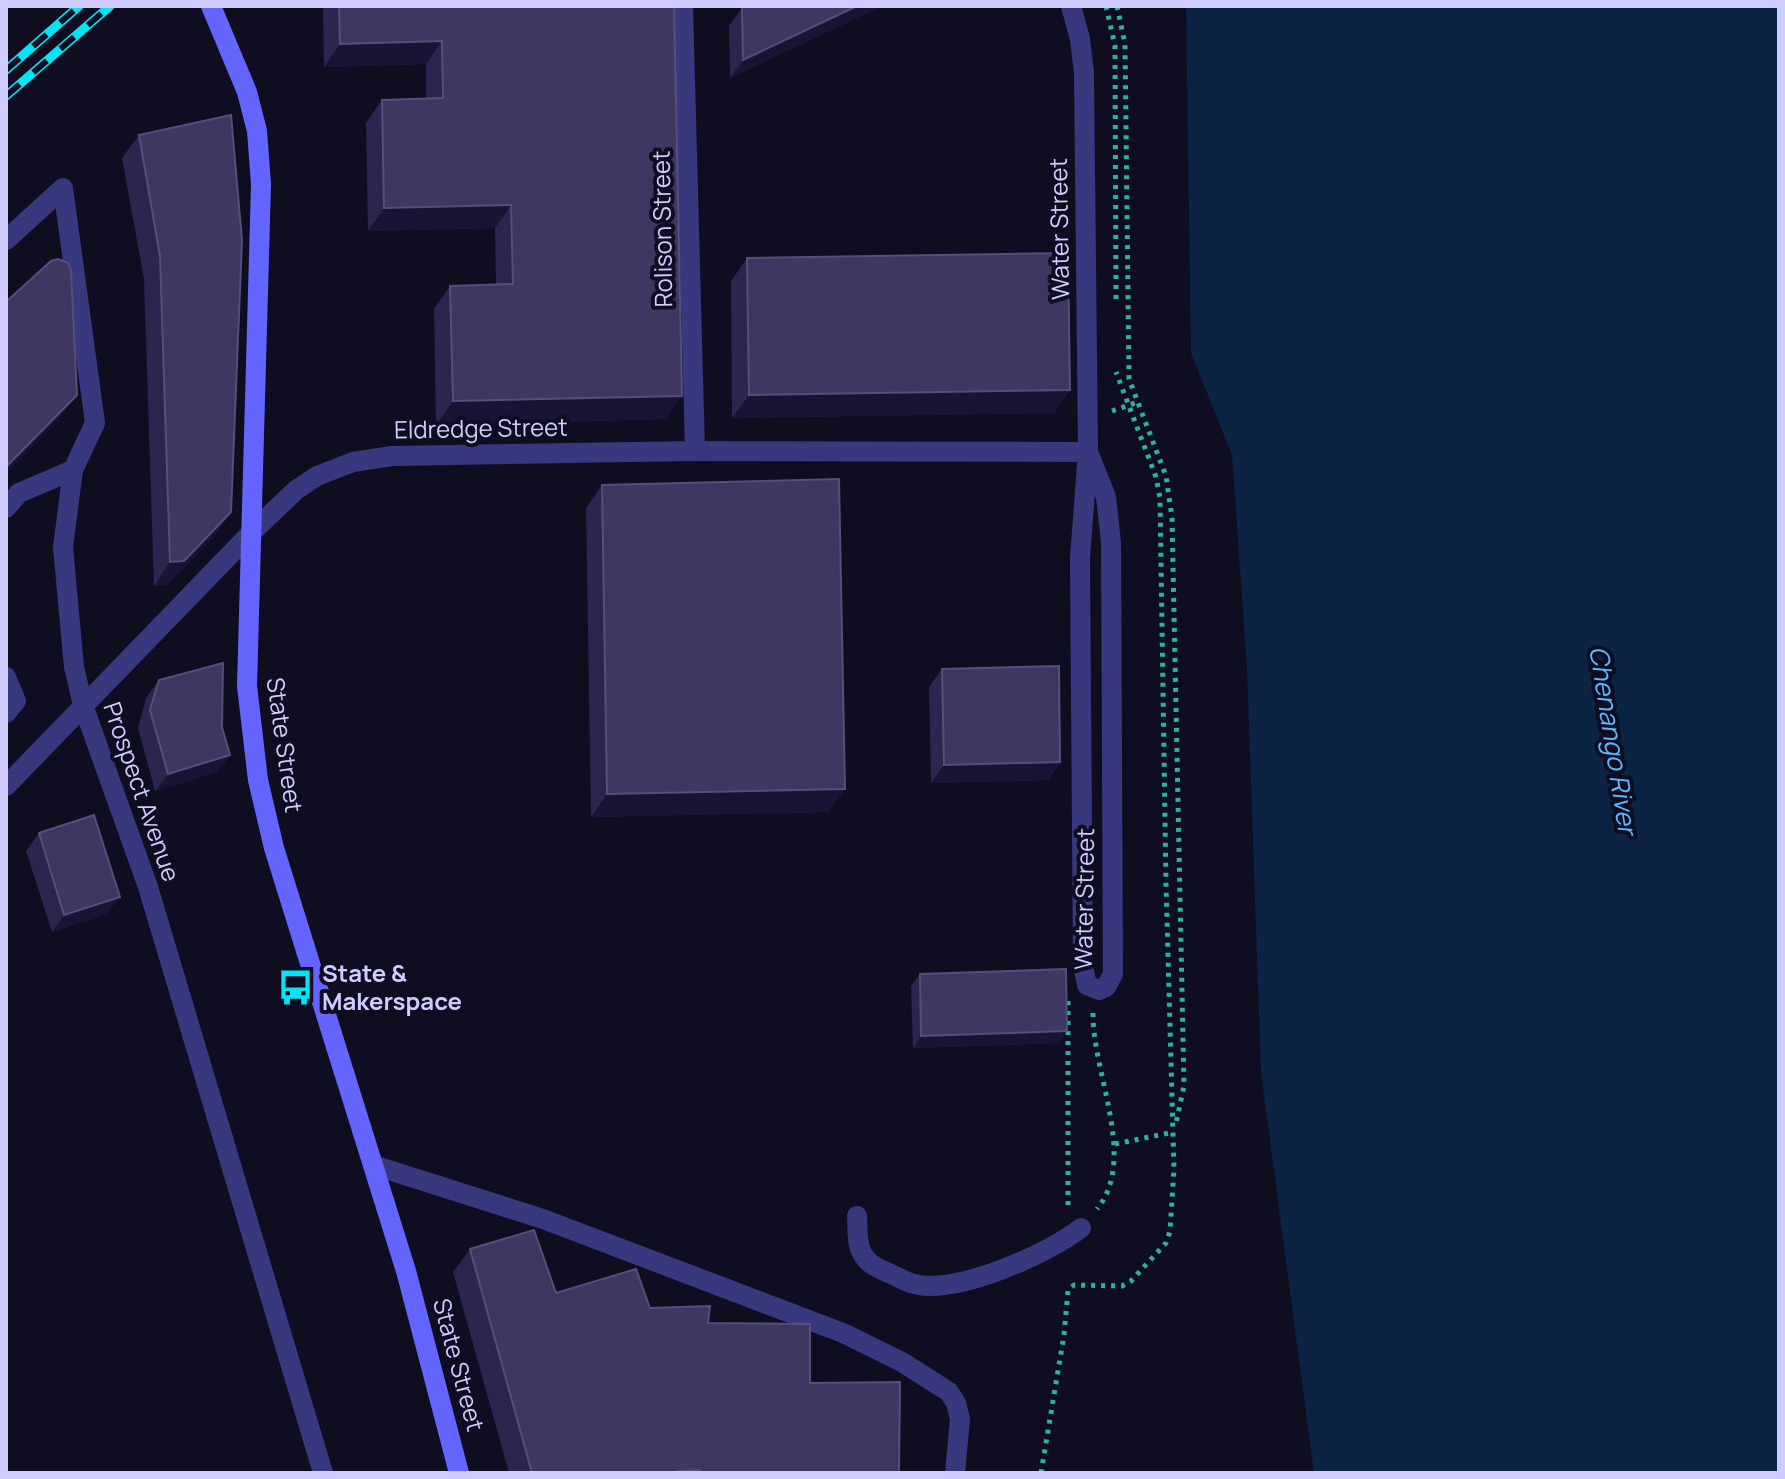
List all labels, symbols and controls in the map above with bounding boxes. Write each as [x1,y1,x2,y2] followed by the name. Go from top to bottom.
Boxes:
[644,150,679,308] street label: Rolison Street
[1041,158,1076,300] street label: Water Street
[394,409,568,446] street label: Eldredge Street
[1581,643,1647,840] water label: Chenango River
[260,675,311,815] street label: State Street
[96,697,189,886] street label: Prospect Avenue
[1066,828,1101,970] street label: Water Street
[322,956,462,1017] place label: State & Makerspace
[277,969,315,1007] bus stop icon: State & Makerspace
[426,1295,493,1435] street label: State Street

